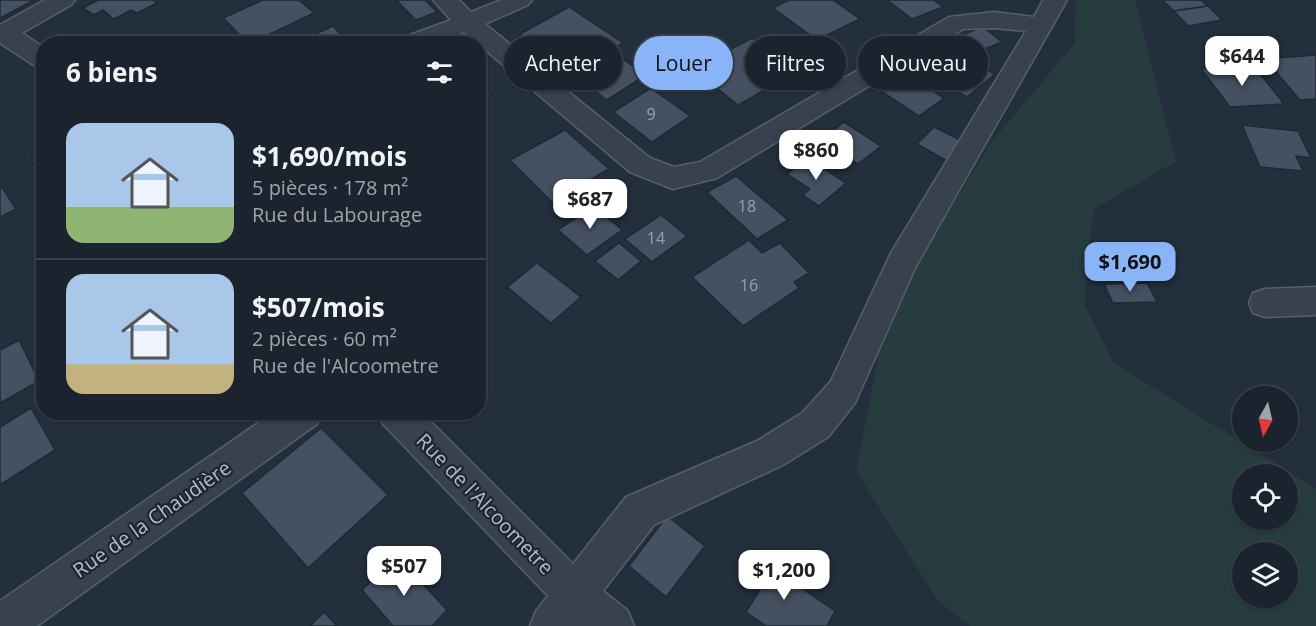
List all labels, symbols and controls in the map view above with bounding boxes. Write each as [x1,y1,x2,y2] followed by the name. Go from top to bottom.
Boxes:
[504,36,622,90] chip: Acheter
[634,36,733,90] chip: Louer
[745,36,846,90] chip: Filtres
[858,36,988,90] chip: Nouveau
[1206,36,1278,87] pin: $644
[1219,42,1265,69] text: $644
[66,54,157,90] text: 6 biens
[423,56,456,89] icon: filters
[646,103,656,125] house number: 9
[780,130,852,181] pin: $860
[793,136,839,163] text: $860
[252,138,407,174] text: $1,690/mois
[114,147,186,219] icon: home
[252,174,408,201] text: 5 pièces · 178 m²
[554,179,626,230] pin: $687
[567,185,613,212] text: $687
[738,195,756,217] house number: 18
[252,201,422,228] text: Rue du Labourage
[647,227,665,249] house number: 14
[1081,242,1179,293] pin: $1,690
[1099,248,1161,275] text: $1,690
[740,274,758,296] house number: 16
[252,289,385,325] text: $507/mois
[114,298,186,370] icon: home
[252,325,397,352] text: 2 pièces · 60 m²
[252,352,439,379] text: Rue de l'Alcoometre
[1232,386,1298,452] north arrow
[1232,386,1298,608] map controls
[411,427,560,580] street label: Rue de l'Alcoometre
[67,454,236,583] street label: Rue de la Chaudière
[1232,464,1298,530] button: locate
[1232,542,1298,608] button: layers
[368,546,440,597] pin: $507
[735,550,833,601] pin: $1,200
[381,552,427,579] text: $507
[753,556,815,583] text: $1,200

